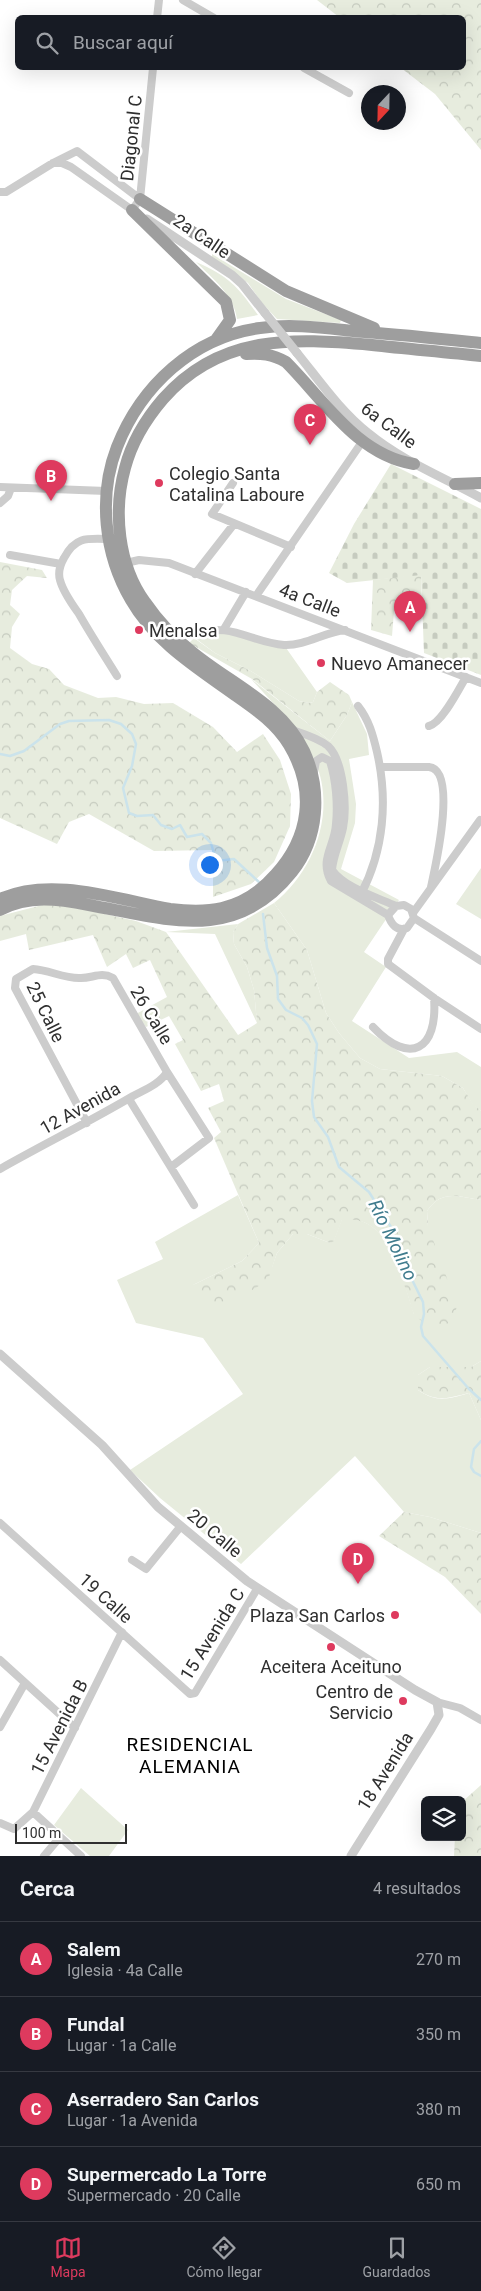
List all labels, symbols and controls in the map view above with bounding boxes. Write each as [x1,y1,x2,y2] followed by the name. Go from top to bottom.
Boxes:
[15,15,466,70] search box
[33,29,61,57] icon: search
[73,31,173,54] text: Buscar aquí
[361,85,406,130] north arrow
[116,94,146,182] street label: Diagonal C
[170,209,234,263] street label: 2a Calle
[357,397,421,453] street label: 6a Calle
[294,404,326,445] pin: C
[35,460,67,501] pin: B
[169,463,304,505] place label: Colegio Santa Catalina Laboure
[153,477,165,489] marker: Colegio Santa Catalina Laboure
[276,579,344,621] street label: 4a Calle
[394,591,426,632] pin: A
[149,620,217,641] place label: Menalsa
[133,624,145,636] marker: Menalsa
[331,653,468,674] place label: Nuevo Amanecer
[315,657,327,669] marker: Nuevo Amanecer
[197,852,223,878] your location
[22,978,70,1046] street label: 25 Calle
[126,982,178,1048] street label: 26 Calle
[36,1077,124,1139] street label: 12 Avenida
[364,1196,422,1284] water label: Río Molino
[184,1504,246,1562] street label: 20 Calle
[342,1543,374,1584] pin: D
[75,1569,137,1627] street label: 19 Calle
[175,1584,249,1684] street label: 15 Avenida C
[250,1605,385,1626] place label: Plaza San Carlos
[389,1609,401,1621] marker: Plaza San Carlos
[325,1641,337,1653] marker: Aceitera Aceituno
[260,1656,402,1677] place label: Aceitera Aceituno
[26,1676,92,1778] street label: 15 Avenida B
[316,1681,393,1723] place label: Centro de Servicio
[397,1695,409,1707] marker: Centro de Servicio
[353,1728,417,1814] street label: 18 Avenida
[126,1733,254,1778] district label: RESIDENCIAL ALEMANIA
[421,1796,466,1841] map controls
[421,1796,466,1841] button: layers
[15,1821,128,1844] scale bar
[22,1825,61,1841] text: 100 m
[20,1877,75,1901] text: Cerca
[373,1879,461,1898] text: 4 resultados
[67,1938,121,1961] text: Salem
[31,1950,41,1969] text: A
[416,1950,461,1969] text: 270 m
[67,1961,183,1980] text: Iglesia · 4a Calle
[67,2013,124,2036] text: Fundal
[31,2025,41,2044] text: B
[416,2025,461,2044] text: 350 m
[67,2036,176,2055] text: Lugar · 1a Calle
[67,2088,259,2111] text: Aserradero San Carlos
[31,2100,41,2119] text: C
[416,2100,461,2119] text: 380 m
[67,2111,198,2130] text: Lugar · 1a Avenida
[67,2163,267,2186] text: Supermercado La Torre
[31,2175,41,2194] text: D
[416,2175,461,2194] text: 650 m
[67,2186,241,2205] text: Supermercado · 20 Calle
[50,2234,86,2280] tab: Mapa
[186,2234,262,2280] tab: Cómo llegar
[363,2234,431,2280] tab: Guardados

